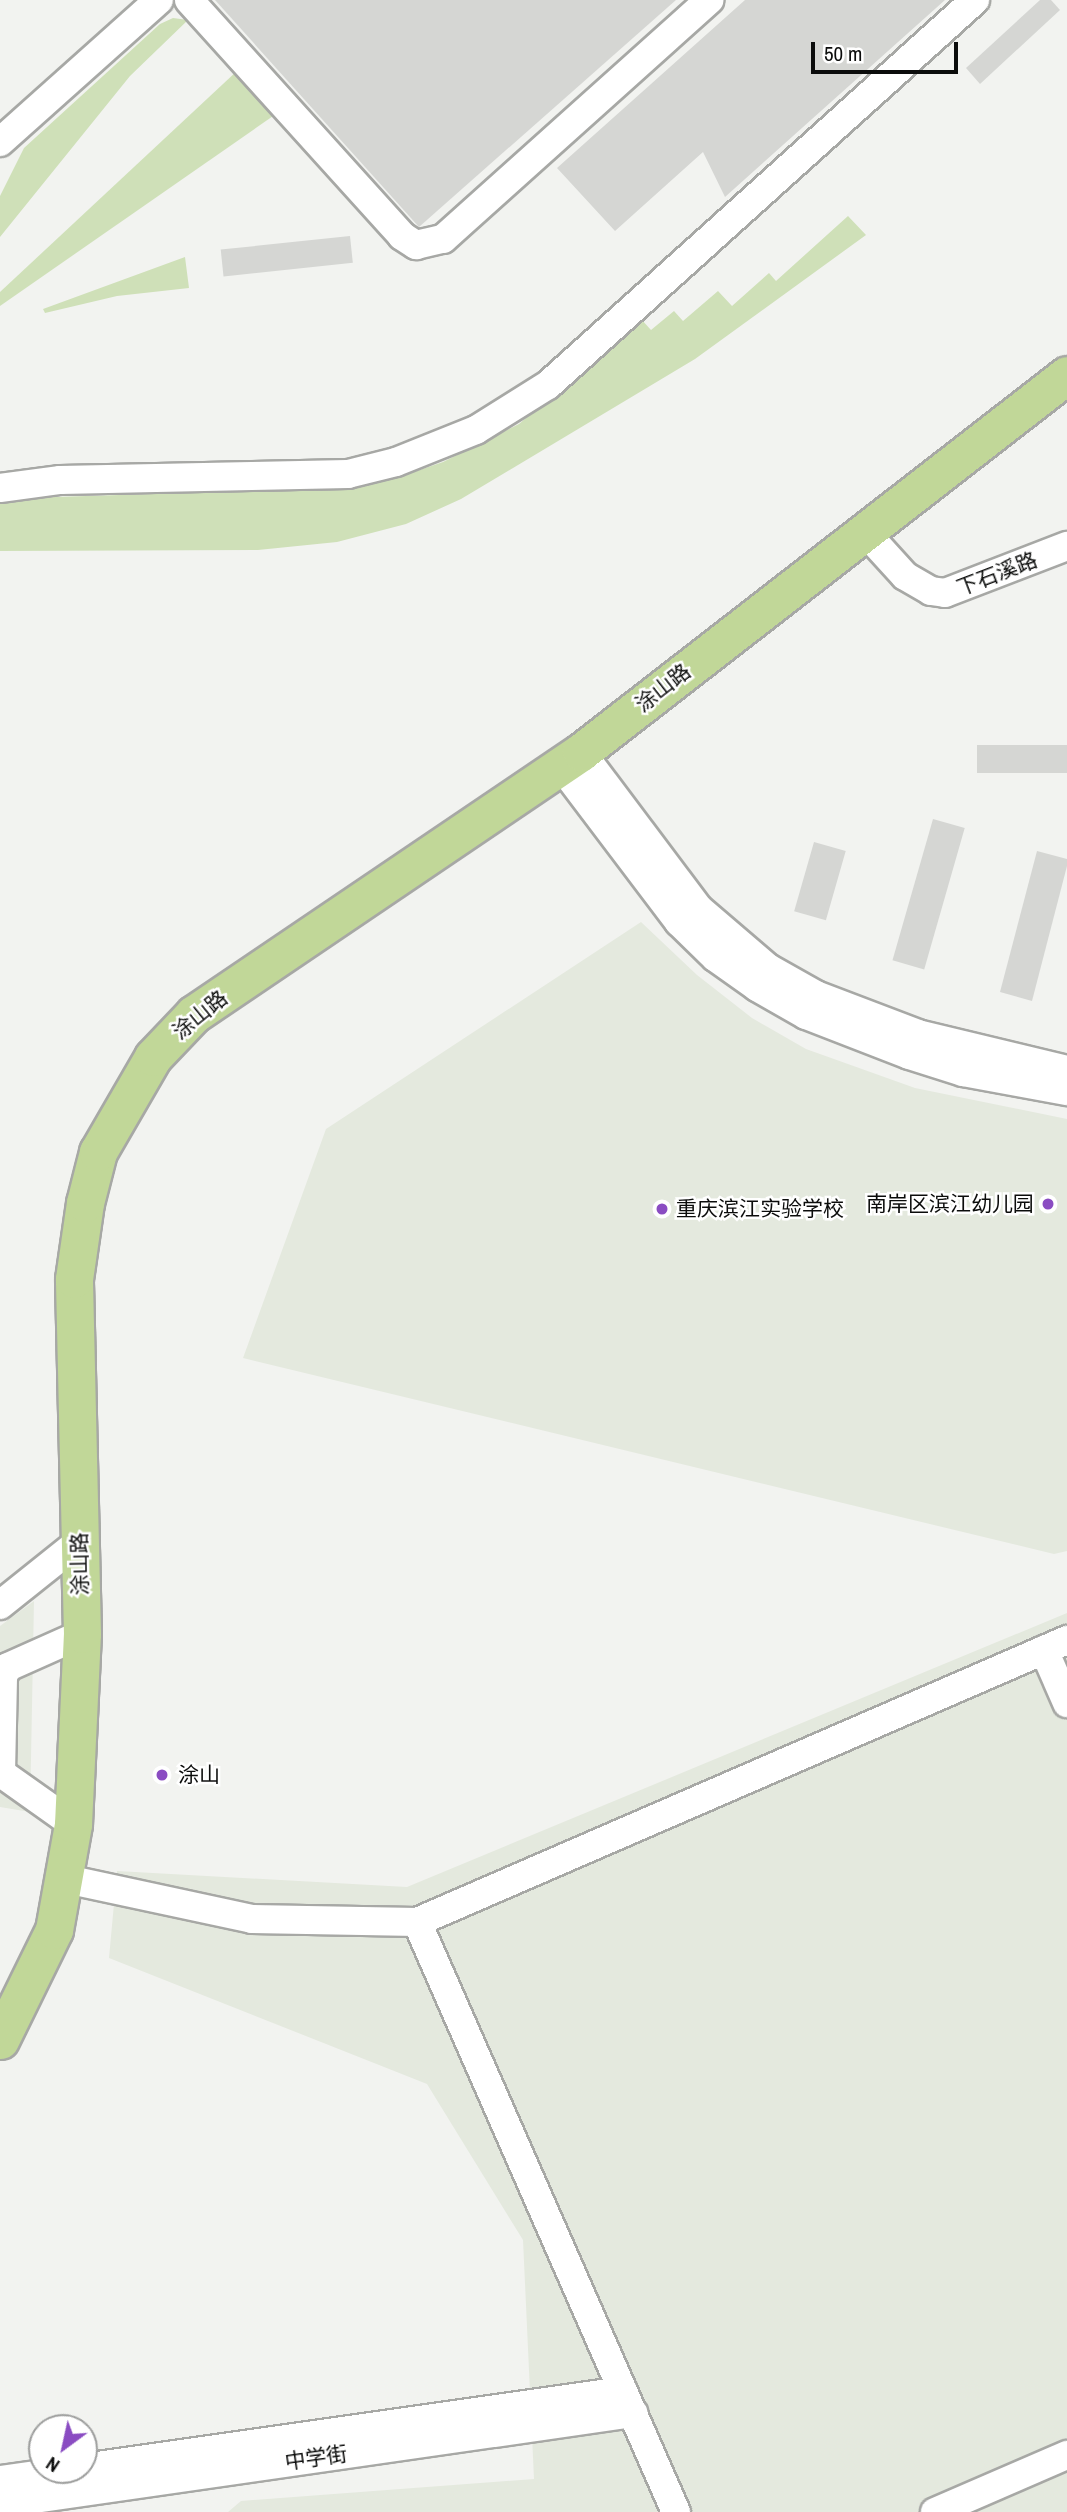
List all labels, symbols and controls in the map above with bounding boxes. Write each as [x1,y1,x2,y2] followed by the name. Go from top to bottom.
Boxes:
[815,28,962,72] scale bar
[824,39,862,68] text: 50 m
[953,547,1041,601] street label: 下石溪路
[630,659,696,717] street label: 涂山路
[168,985,232,1045] street label: 涂山路
[866,1191,1034,1217] place label: 南岸区滨江幼儿园
[676,1196,844,1222] place label: 重庆滨江实验学校
[1040,1196,1056,1212] marker: 南岸区滨江幼儿园
[654,1201,670,1217] marker: 重庆滨江实验学校
[67,1532,93,1596] street label: 涂山路
[178,1762,220,1788] place label: 涂山
[152,1765,172,1785] marker: 涂山
[28,2414,98,2484] north arrow
[283,2441,349,2475] street label: 中学街
[41,2451,64,2479] text: N

